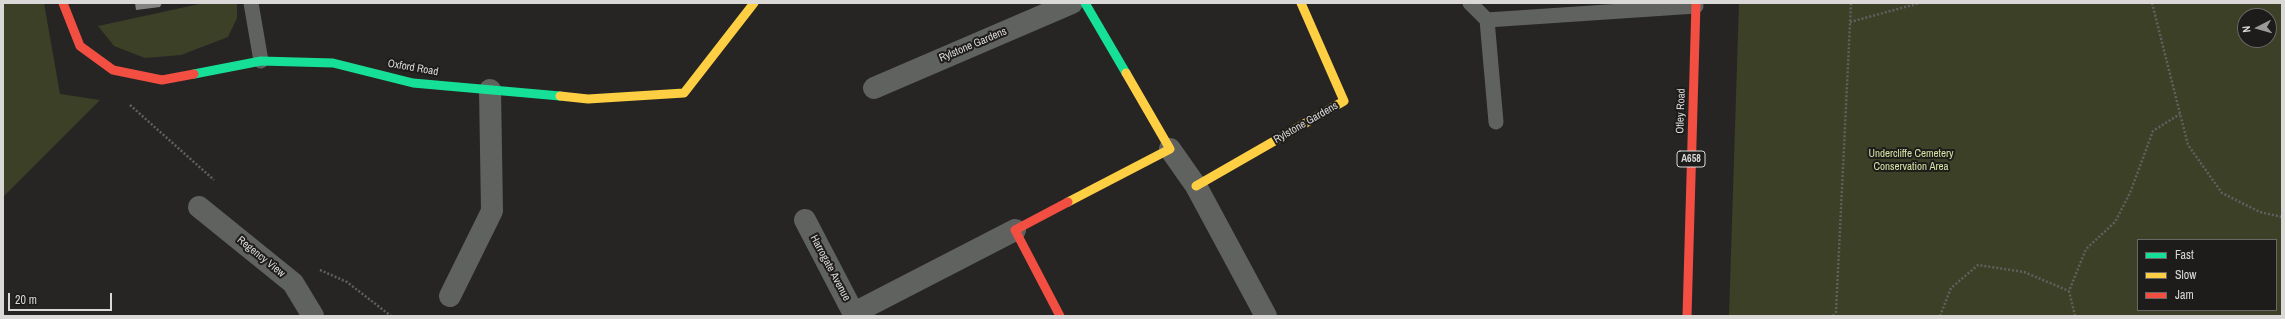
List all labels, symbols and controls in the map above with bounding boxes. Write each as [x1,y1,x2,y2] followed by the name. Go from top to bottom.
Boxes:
[2237,8,2277,48] north arrow
[937,25,1009,65] street label: Rylstone Gardens
[2239,25,2253,33] text: N
[387,57,439,79] street label: Oxford Road
[1674,88,1688,134] street label: Otley Road
[1271,99,1341,147] street label: Rylstone Gardens
[1868,147,1954,173] park label: Undercliffe Cemetery Conservation Area
[1677,151,1705,167] road number: A658
[807,233,853,303] street label: Harrogate Avenue
[234,234,288,280] street label: Regency View
[2137,239,2277,311] legend
[2175,247,2194,263] text: Fast
[2175,267,2196,283] text: Slow
[10,285,114,311] scale bar
[2175,287,2194,303] text: Jam
[15,292,37,308] text: 20 m

